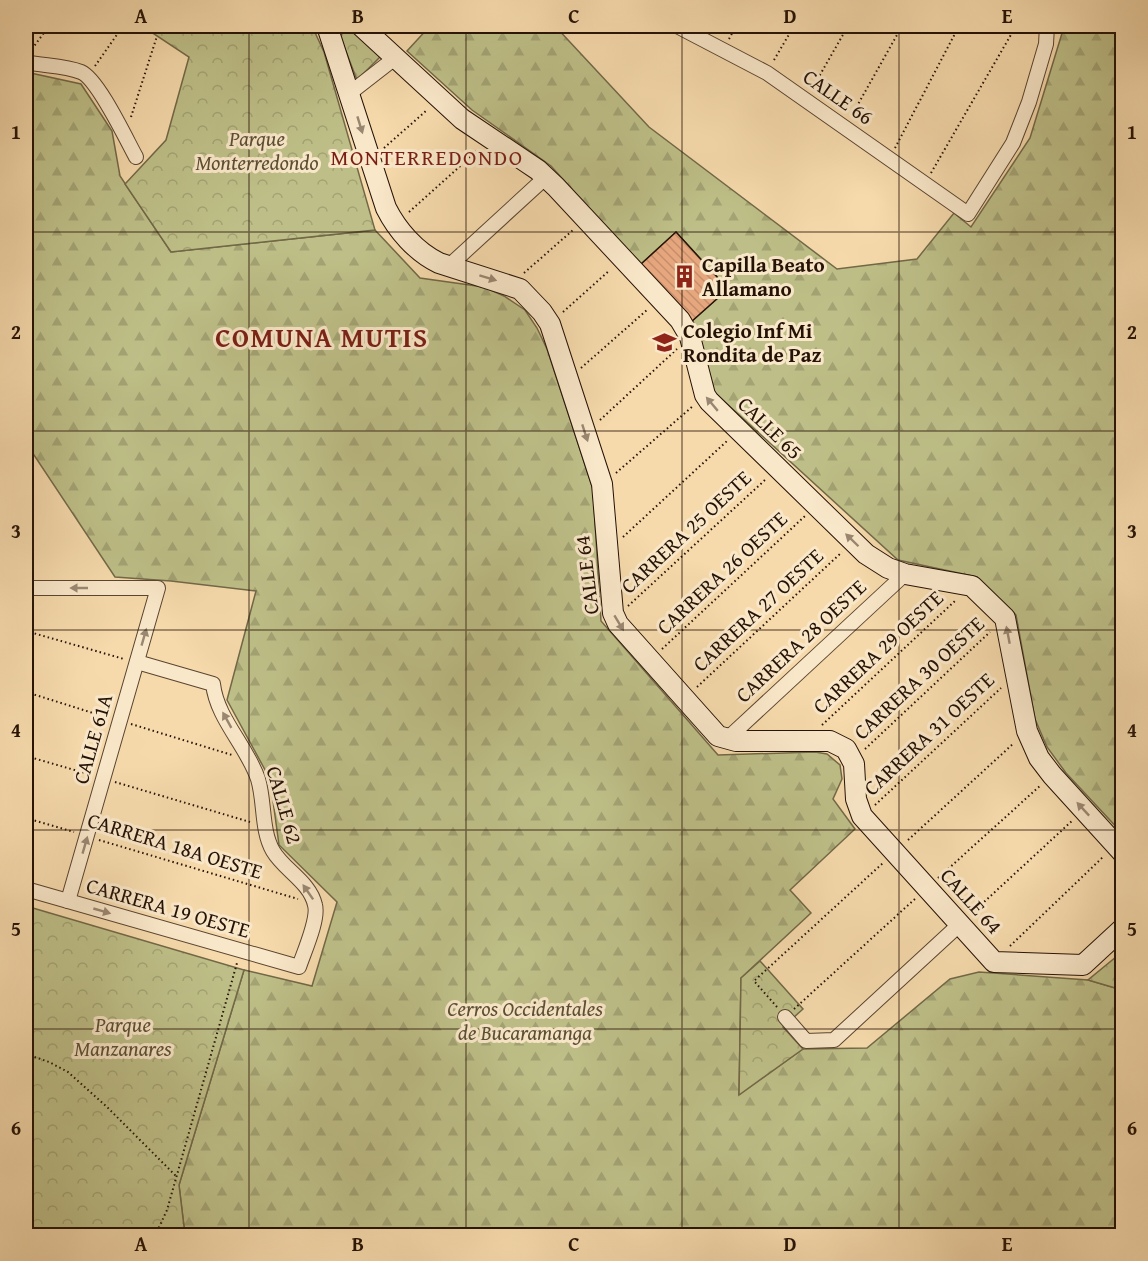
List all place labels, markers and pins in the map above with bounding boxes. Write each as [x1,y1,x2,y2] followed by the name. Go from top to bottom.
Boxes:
[702,249,825,304] place label: Capilla Beato Allamano
[671,264,697,290] building icon: Capilla Beato Allamano
[683,315,821,370] place label: Colegio Inf Mi Rondita de Paz
[652,330,678,356] school or university icon: Colegio Inf Mi Rondita de Paz

